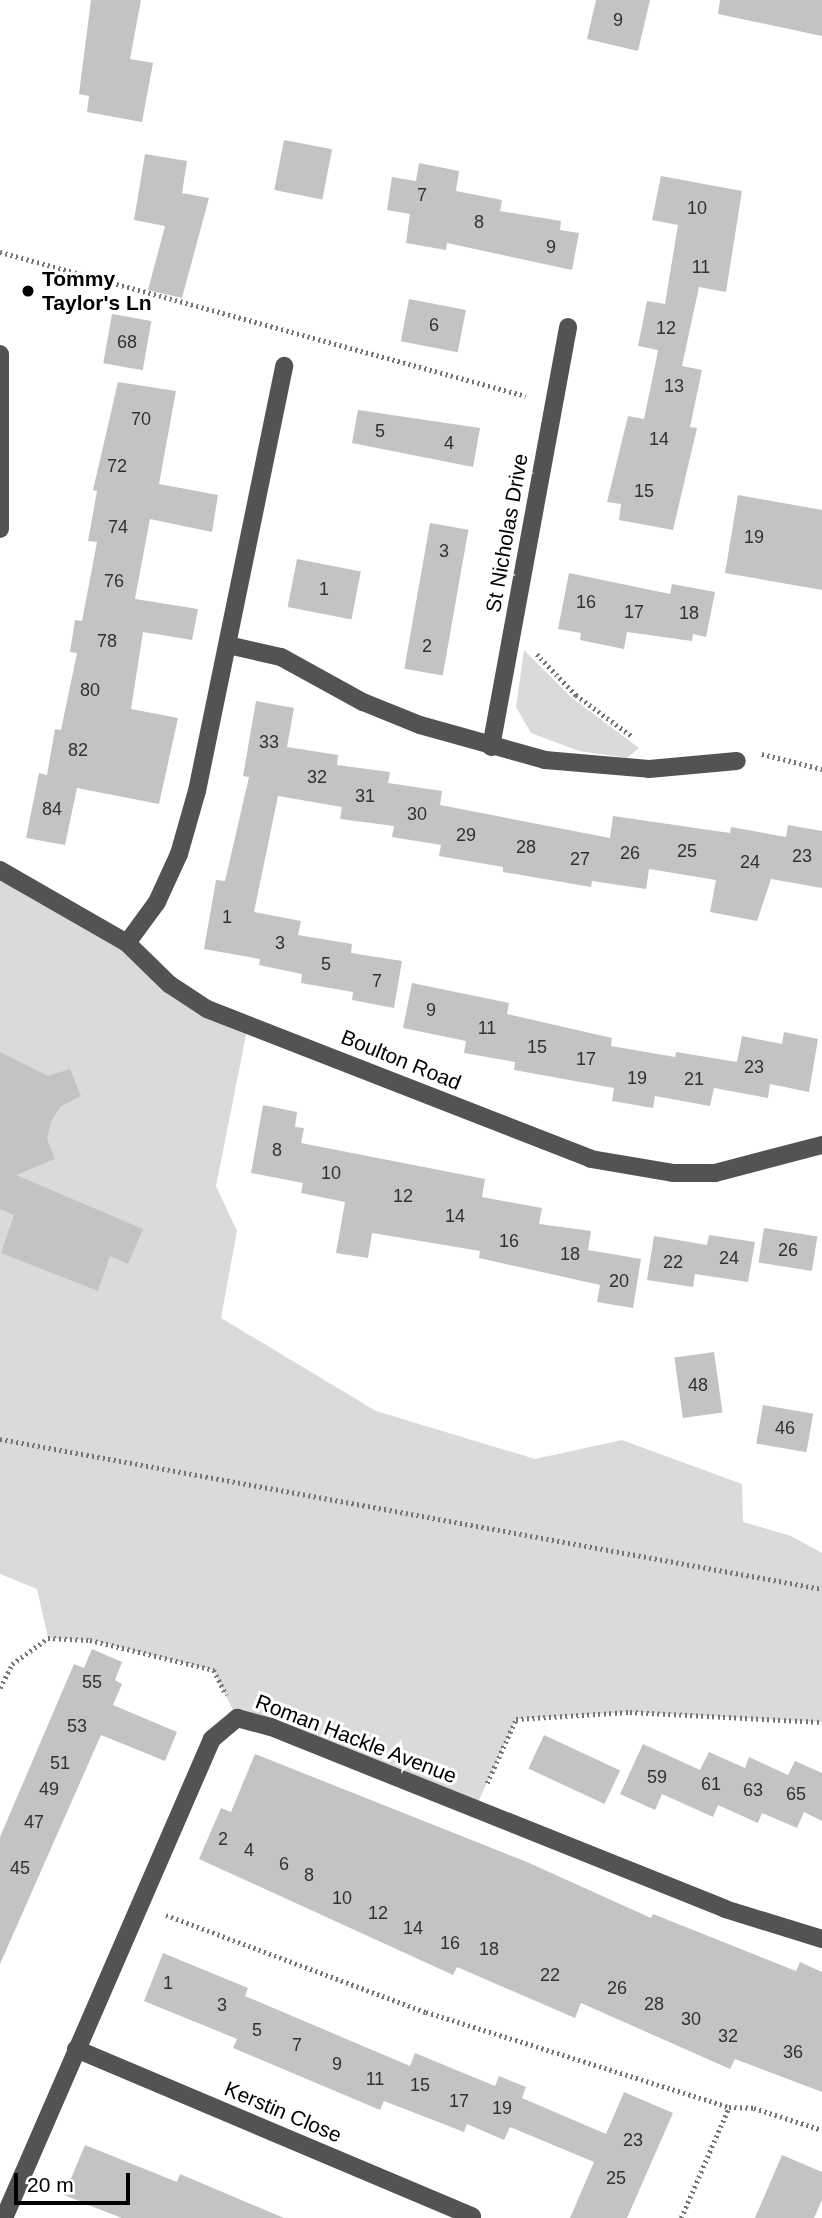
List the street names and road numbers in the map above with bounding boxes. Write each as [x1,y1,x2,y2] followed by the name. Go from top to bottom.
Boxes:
[481,452,533,614] street label: St Nicholas Drive
[337,1024,465,1096] street label: Boulton Road
[251,1689,461,1789] street label: Roman Hackle Avenue
[221,2076,345,2148] street label: Kerstin Close

